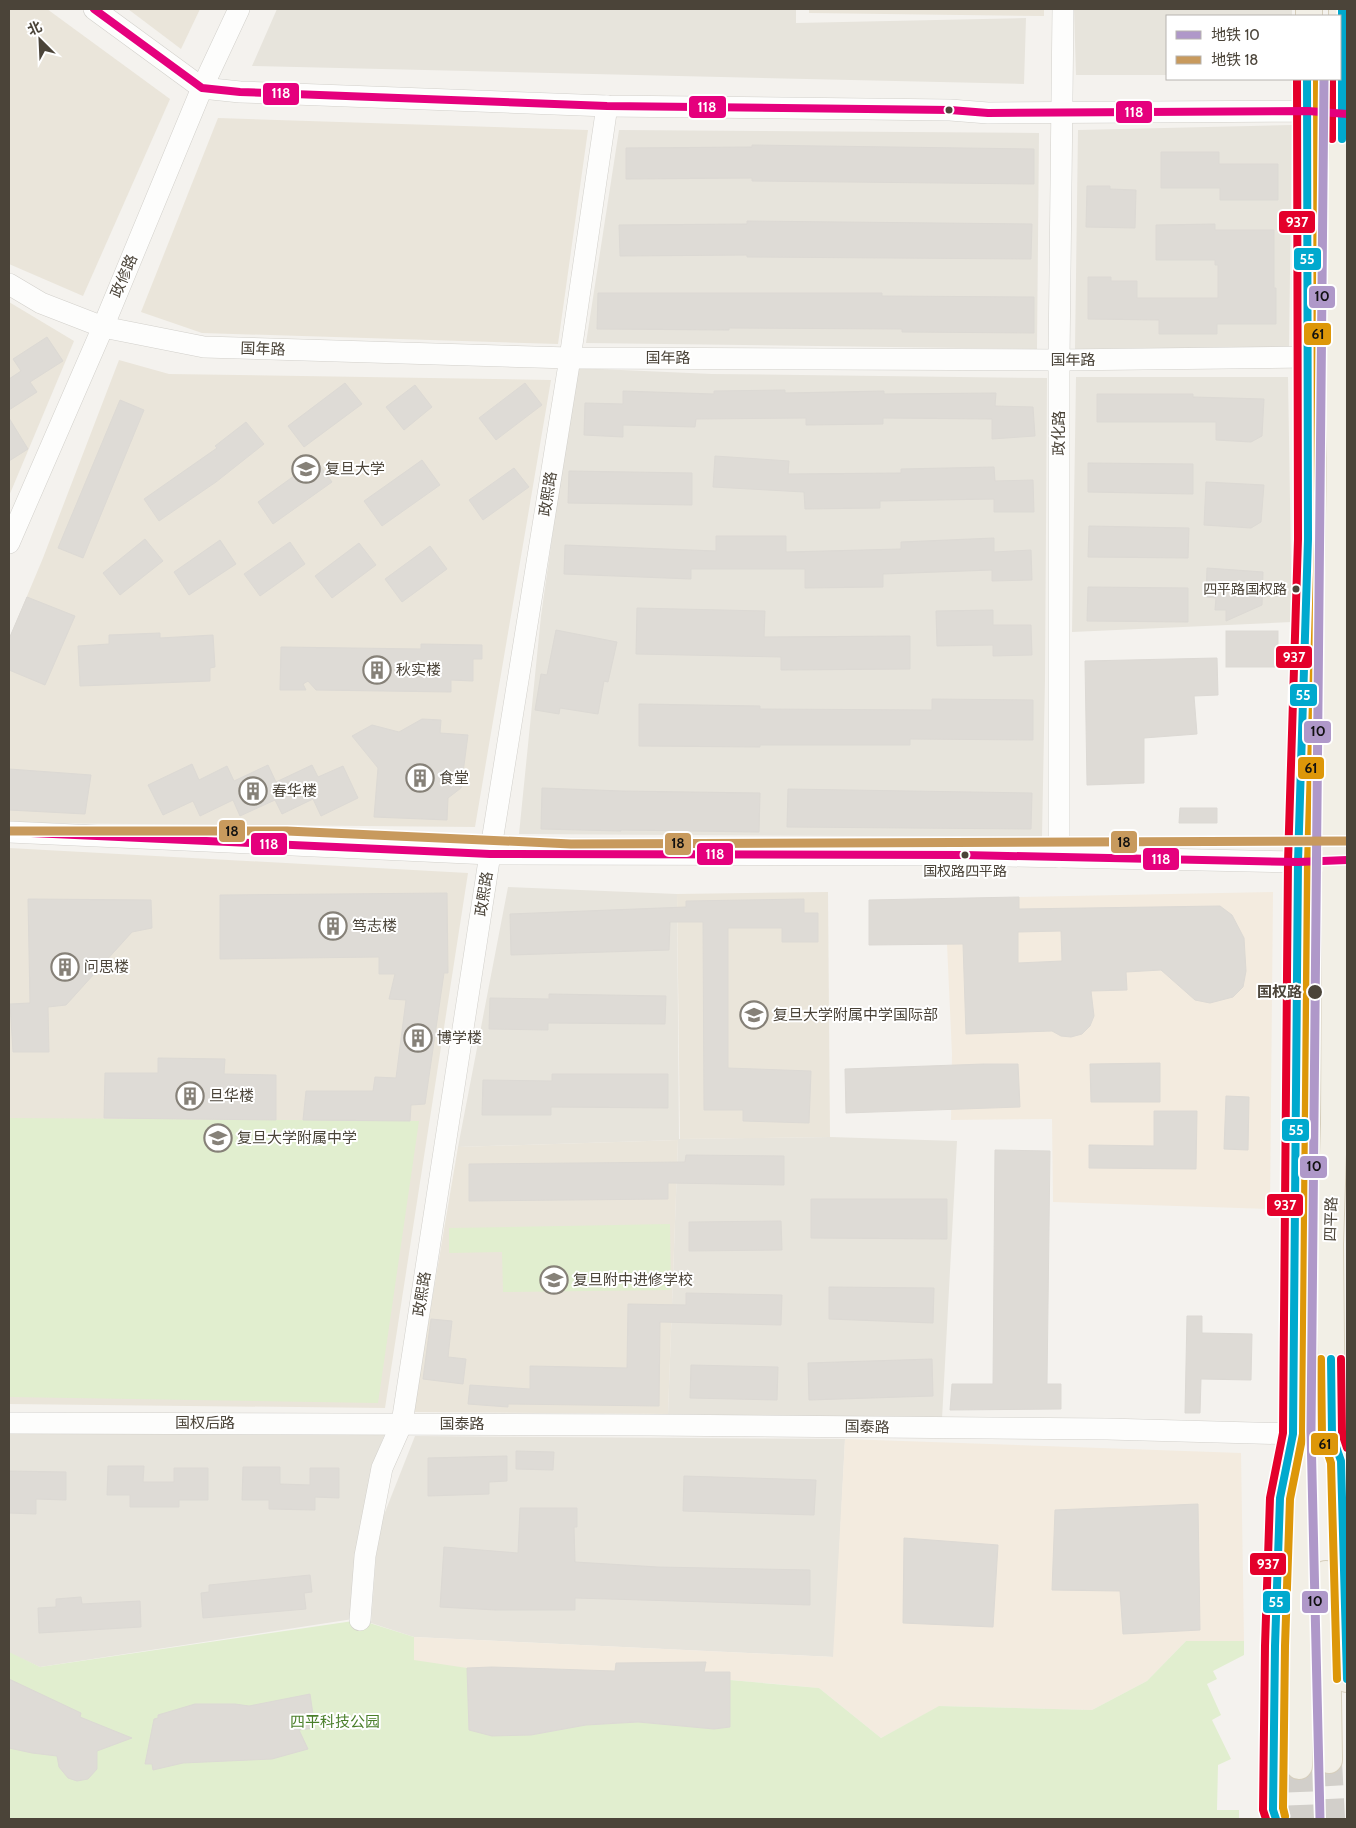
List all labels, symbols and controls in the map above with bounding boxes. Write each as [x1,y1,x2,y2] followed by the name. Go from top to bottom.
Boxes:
[15,15,65,65] north arrow
[1166,15,1341,80] legend
[25,17,45,39] text: 北
[1211,26,1260,44] text: 地铁 10
[1211,51,1258,69] text: 地铁 18
[262,82,300,106] line badge: 118
[272,84,290,102] text: 118
[688,95,727,119] line badge: 118
[698,98,716,116] text: 118
[1115,100,1153,124] line badge: 118
[1125,103,1143,121] text: 118
[944,105,954,115] unlabelled marker
[1278,210,1316,234] line badge: 937
[1286,213,1309,231] text: 937
[1293,247,1322,271] line badge: 55
[1299,250,1315,268] text: 55
[107,252,141,300] street label: 政修路
[1308,285,1336,309] line badge: 10
[1314,287,1330,305] text: 10
[1303,322,1332,346] line badge: 61
[1311,325,1325,343] text: 61
[240,339,286,359] street label: 国年路
[645,349,691,367] street label: 国年路
[1050,351,1096,369] street label: 国年路
[1050,410,1068,456] street label: 政化路
[291,454,321,484] school or university icon: 复旦大学
[325,460,385,478] place label: 复旦大学
[536,470,560,518] street label: 政熙路
[1203,580,1287,598] place label: 四平路国权路
[1291,584,1301,594] marker: 四平路国权路
[1275,645,1313,669] line badge: 937
[1283,648,1306,666] text: 937
[362,655,392,685] building icon: 秋实楼
[396,661,441,679] place label: 秋实楼
[1289,683,1318,707] line badge: 55
[1295,686,1311,704] text: 55
[1303,720,1332,744] line badge: 10
[1310,722,1326,740] text: 10
[1297,756,1325,780] line badge: 61
[1304,759,1318,777] text: 61
[405,763,435,793] building icon: 食堂
[439,769,469,787] place label: 食堂
[238,776,268,806] building icon: 春华楼
[272,782,317,800] place label: 春华楼
[218,819,246,843] line badge: 18
[225,822,239,840] text: 18
[1110,830,1138,854] line badge: 18
[250,832,288,856] line badge: 118
[664,832,692,856] line badge: 18
[1117,833,1131,851] text: 18
[671,834,685,852] text: 18
[260,835,278,853] text: 118
[696,842,734,866] line badge: 118
[706,845,724,863] text: 118
[1142,847,1180,871] line badge: 118
[960,850,970,860] marker: 国权路四平路
[1152,850,1170,868] text: 118
[923,862,1007,880] place label: 国权路四平路
[472,870,496,918] street label: 政熙路
[318,911,348,941] building icon: 笃志楼
[352,917,397,935] place label: 笃志楼
[50,952,80,982] building icon: 问思楼
[84,958,129,976] place label: 问思楼
[1257,983,1302,1001] place label: 国权路
[1306,983,1324,1001] marker: 国权路
[739,1000,769,1030] school or university icon: 复旦大学附属中学国际部
[773,1006,938,1024] place label: 复旦大学附属中学国际部
[403,1023,433,1053] building icon: 博学楼
[437,1029,482,1047] place label: 博学楼
[175,1081,205,1111] building icon: 旦华楼
[209,1087,254,1105] place label: 旦华楼
[1281,1118,1310,1142] line badge: 55
[1288,1121,1304,1139] text: 55
[203,1123,233,1153] school or university icon: 复旦大学附属中学
[237,1129,357,1147] place label: 复旦大学附属中学
[1299,1155,1328,1179] line badge: 10
[1306,1157,1322,1175] text: 10
[1266,1193,1304,1217] line badge: 937
[1274,1196,1297,1214] text: 937
[1321,1196,1341,1242] street label: 四平路
[539,1265,569,1295] school or university icon: 复旦附中进修学校
[410,1270,434,1318] street label: 政熙路
[573,1271,693,1289] place label: 复旦附中进修学校
[175,1414,235,1432] street label: 国权后路
[439,1415,485,1433] street label: 国泰路
[844,1418,890,1436] street label: 国泰路
[1310,1432,1339,1456] line badge: 61
[1318,1435,1332,1453] text: 61
[1249,1552,1287,1576] line badge: 937
[1257,1555,1280,1573] text: 937
[1262,1590,1291,1614] line badge: 55
[1301,1590,1329,1614] line badge: 10
[1307,1592,1323,1610] text: 10
[1268,1593,1284,1611] text: 55
[290,1713,380,1731] park label: 四平科技公园

